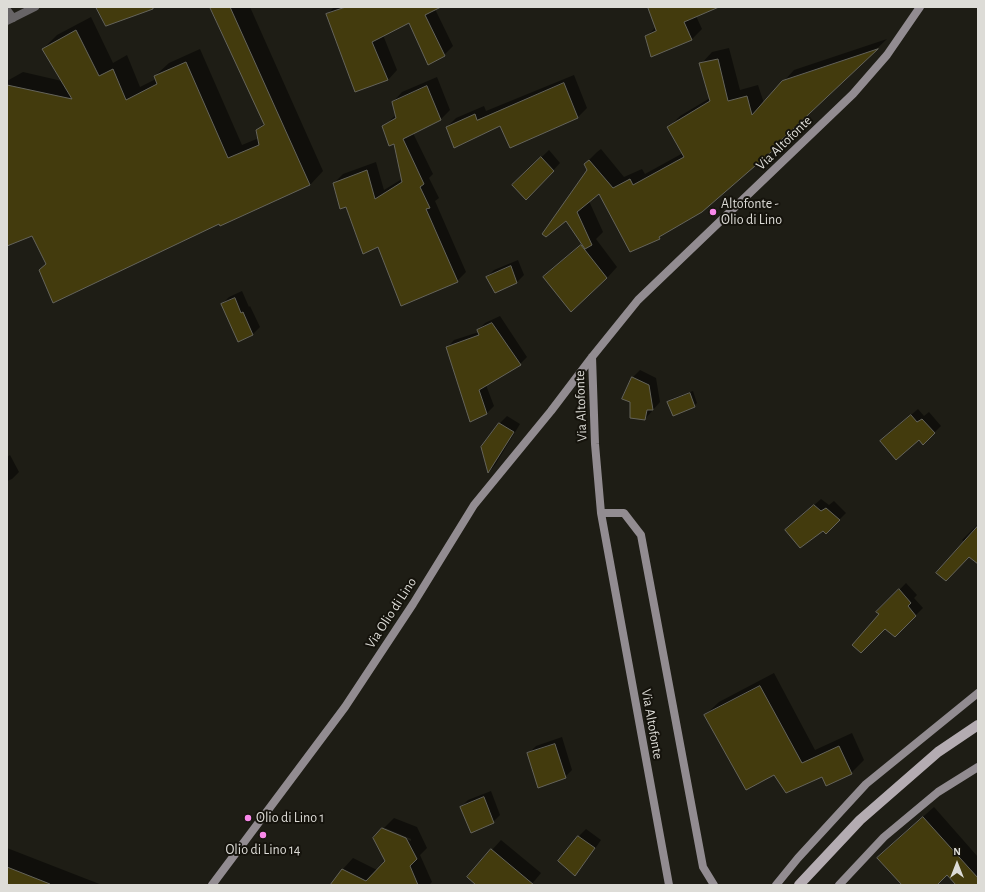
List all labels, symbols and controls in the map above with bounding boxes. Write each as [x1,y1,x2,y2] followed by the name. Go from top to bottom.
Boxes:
[753,112,815,174] street label: Via Altofonte
[721,196,782,228] place label: Altofonte - Olio di Lino
[708,207,718,217] marker: Altofonte - Olio di Lino
[571,370,591,442] street label: Via Altofonte
[362,574,420,652] street label: Via Olio di Lino
[638,688,666,760] street label: Via Altofonte
[256,810,324,826] place label: Olio di Lino 1
[243,813,253,823] marker: Olio di Lino 1
[258,830,268,840] marker: Olio di Lino 14
[225,842,301,858] place label: Olio di Lino 14
[937,844,977,884] north arrow
[953,846,961,857] text: N

